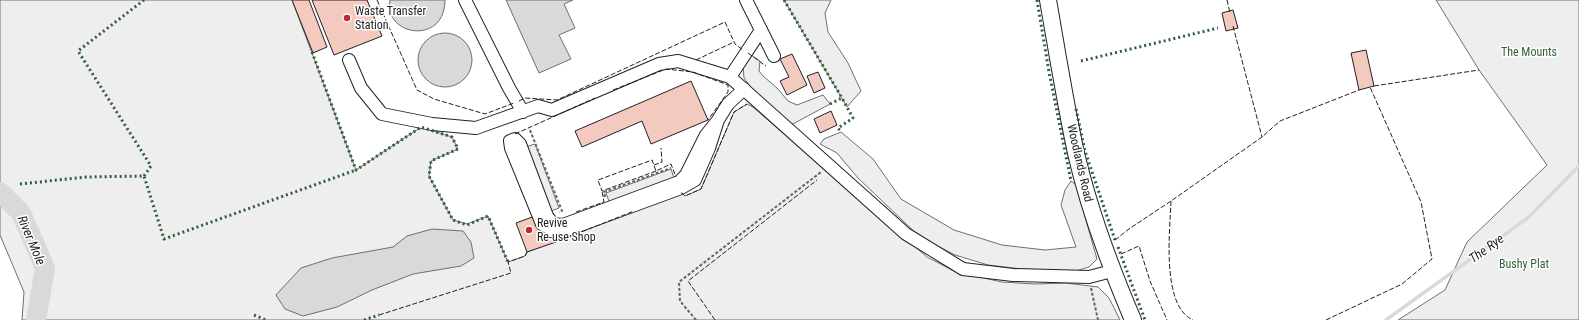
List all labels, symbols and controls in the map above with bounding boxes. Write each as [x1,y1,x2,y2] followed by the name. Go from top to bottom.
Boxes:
[355,4,426,32] place label: Waste Transfer Station
[342,13,352,23] marker: Waste Transfer Station
[1501,45,1557,59] park label: The Mounts
[1064,123,1096,203] street label: Woodlands Road
[14,213,49,267] water label: River Mole
[537,216,596,244] place label: Revive Re-use Shop
[524,225,534,235] marker: Revive Re-use Shop
[1466,231,1507,266] water label: The Rye
[1499,257,1549,271] park label: Bushy Plat

